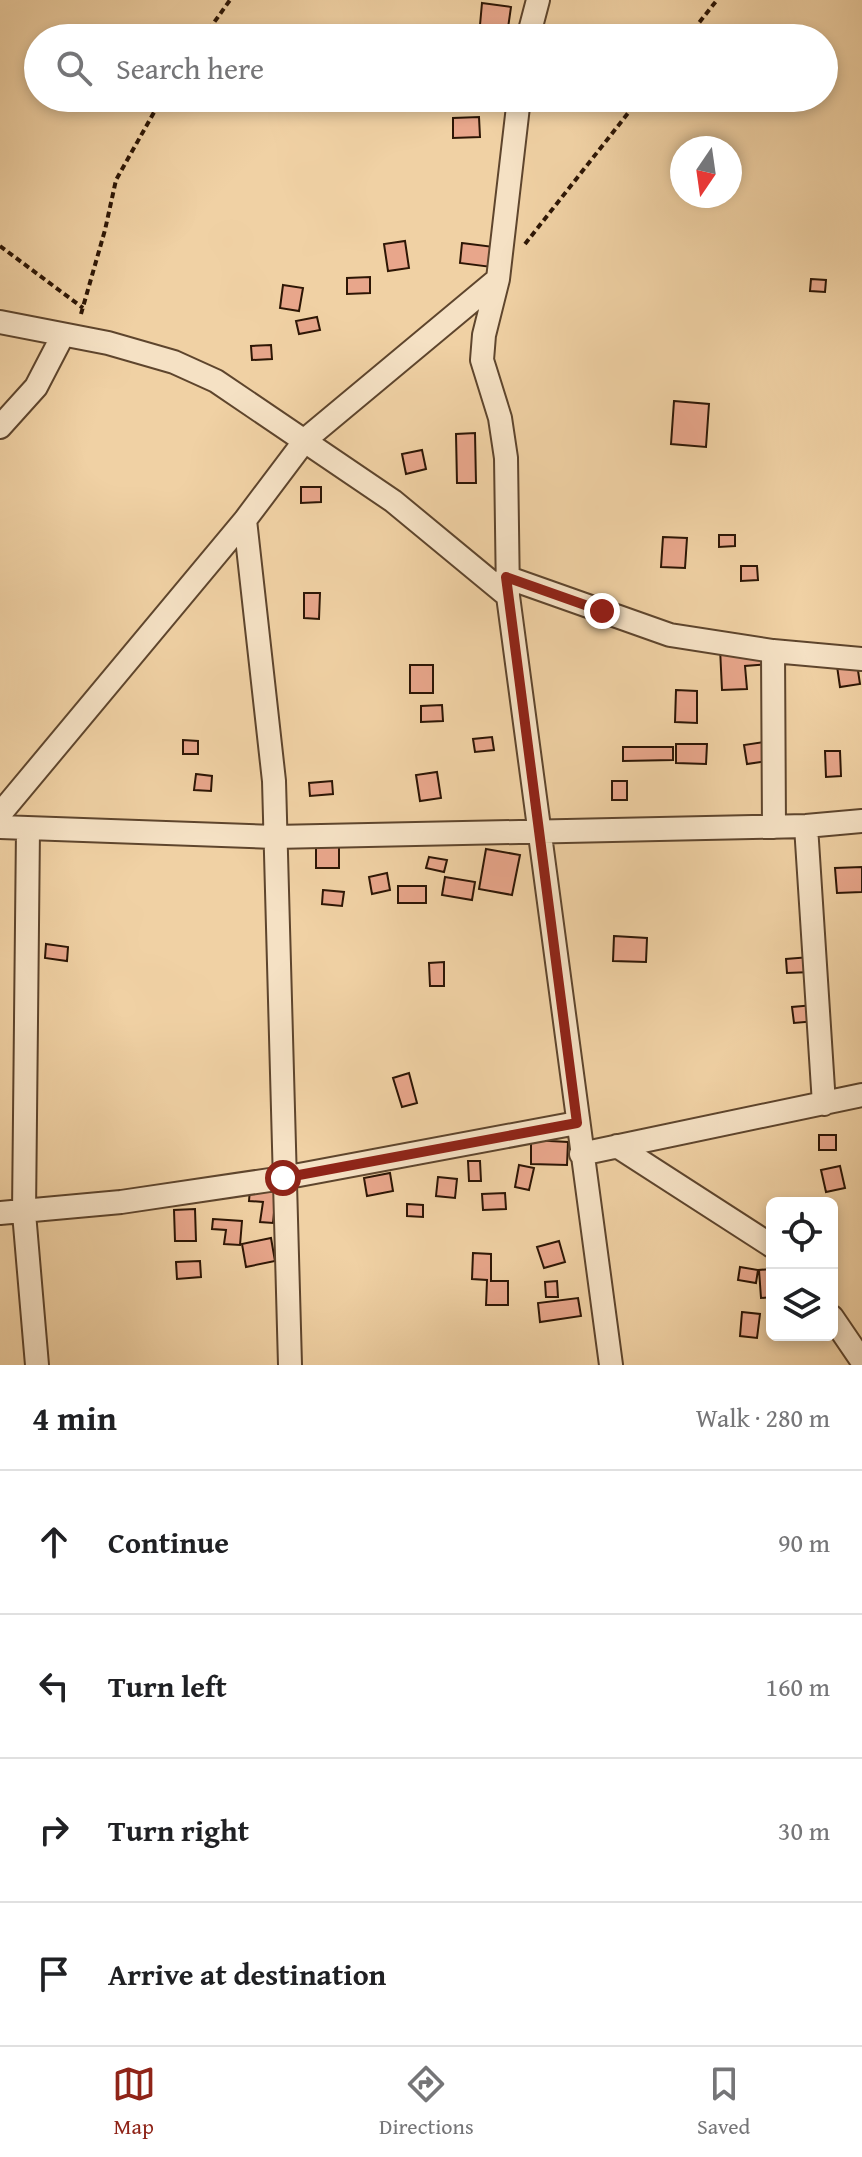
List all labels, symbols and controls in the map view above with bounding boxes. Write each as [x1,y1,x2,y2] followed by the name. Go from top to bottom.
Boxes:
[24,24,838,112] search box
[52,46,96,90] icon: search
[116,46,264,90] text: Search here
[670,136,742,208] north arrow
[584,593,620,629] route end
[265,1160,301,1196] route start
[766,1197,838,1341] map controls
[766,1197,838,1269] button: locate
[766,1269,838,1341] button: layers
[32,1393,117,1442] text: 4 min
[696,1398,830,1437] text: Walk · 280 m
[32,1520,76,1564] icon: ahead
[108,1520,229,1564] text: Continue
[778,1523,830,1562] text: 90 m
[32,1664,76,1708] icon: left
[108,1664,227,1708] text: Turn left
[765,1667,830,1706] text: 160 m
[32,1808,76,1852] icon: right
[108,1808,249,1852] text: Turn right
[778,1811,830,1850] text: 30 m
[32,1952,76,1996] icon: arrive
[108,1952,386,1996] text: Arrive at destination
[112,2062,156,2142] tab: Map
[379,2062,474,2142] tab: Directions
[697,2062,750,2142] tab: Saved

